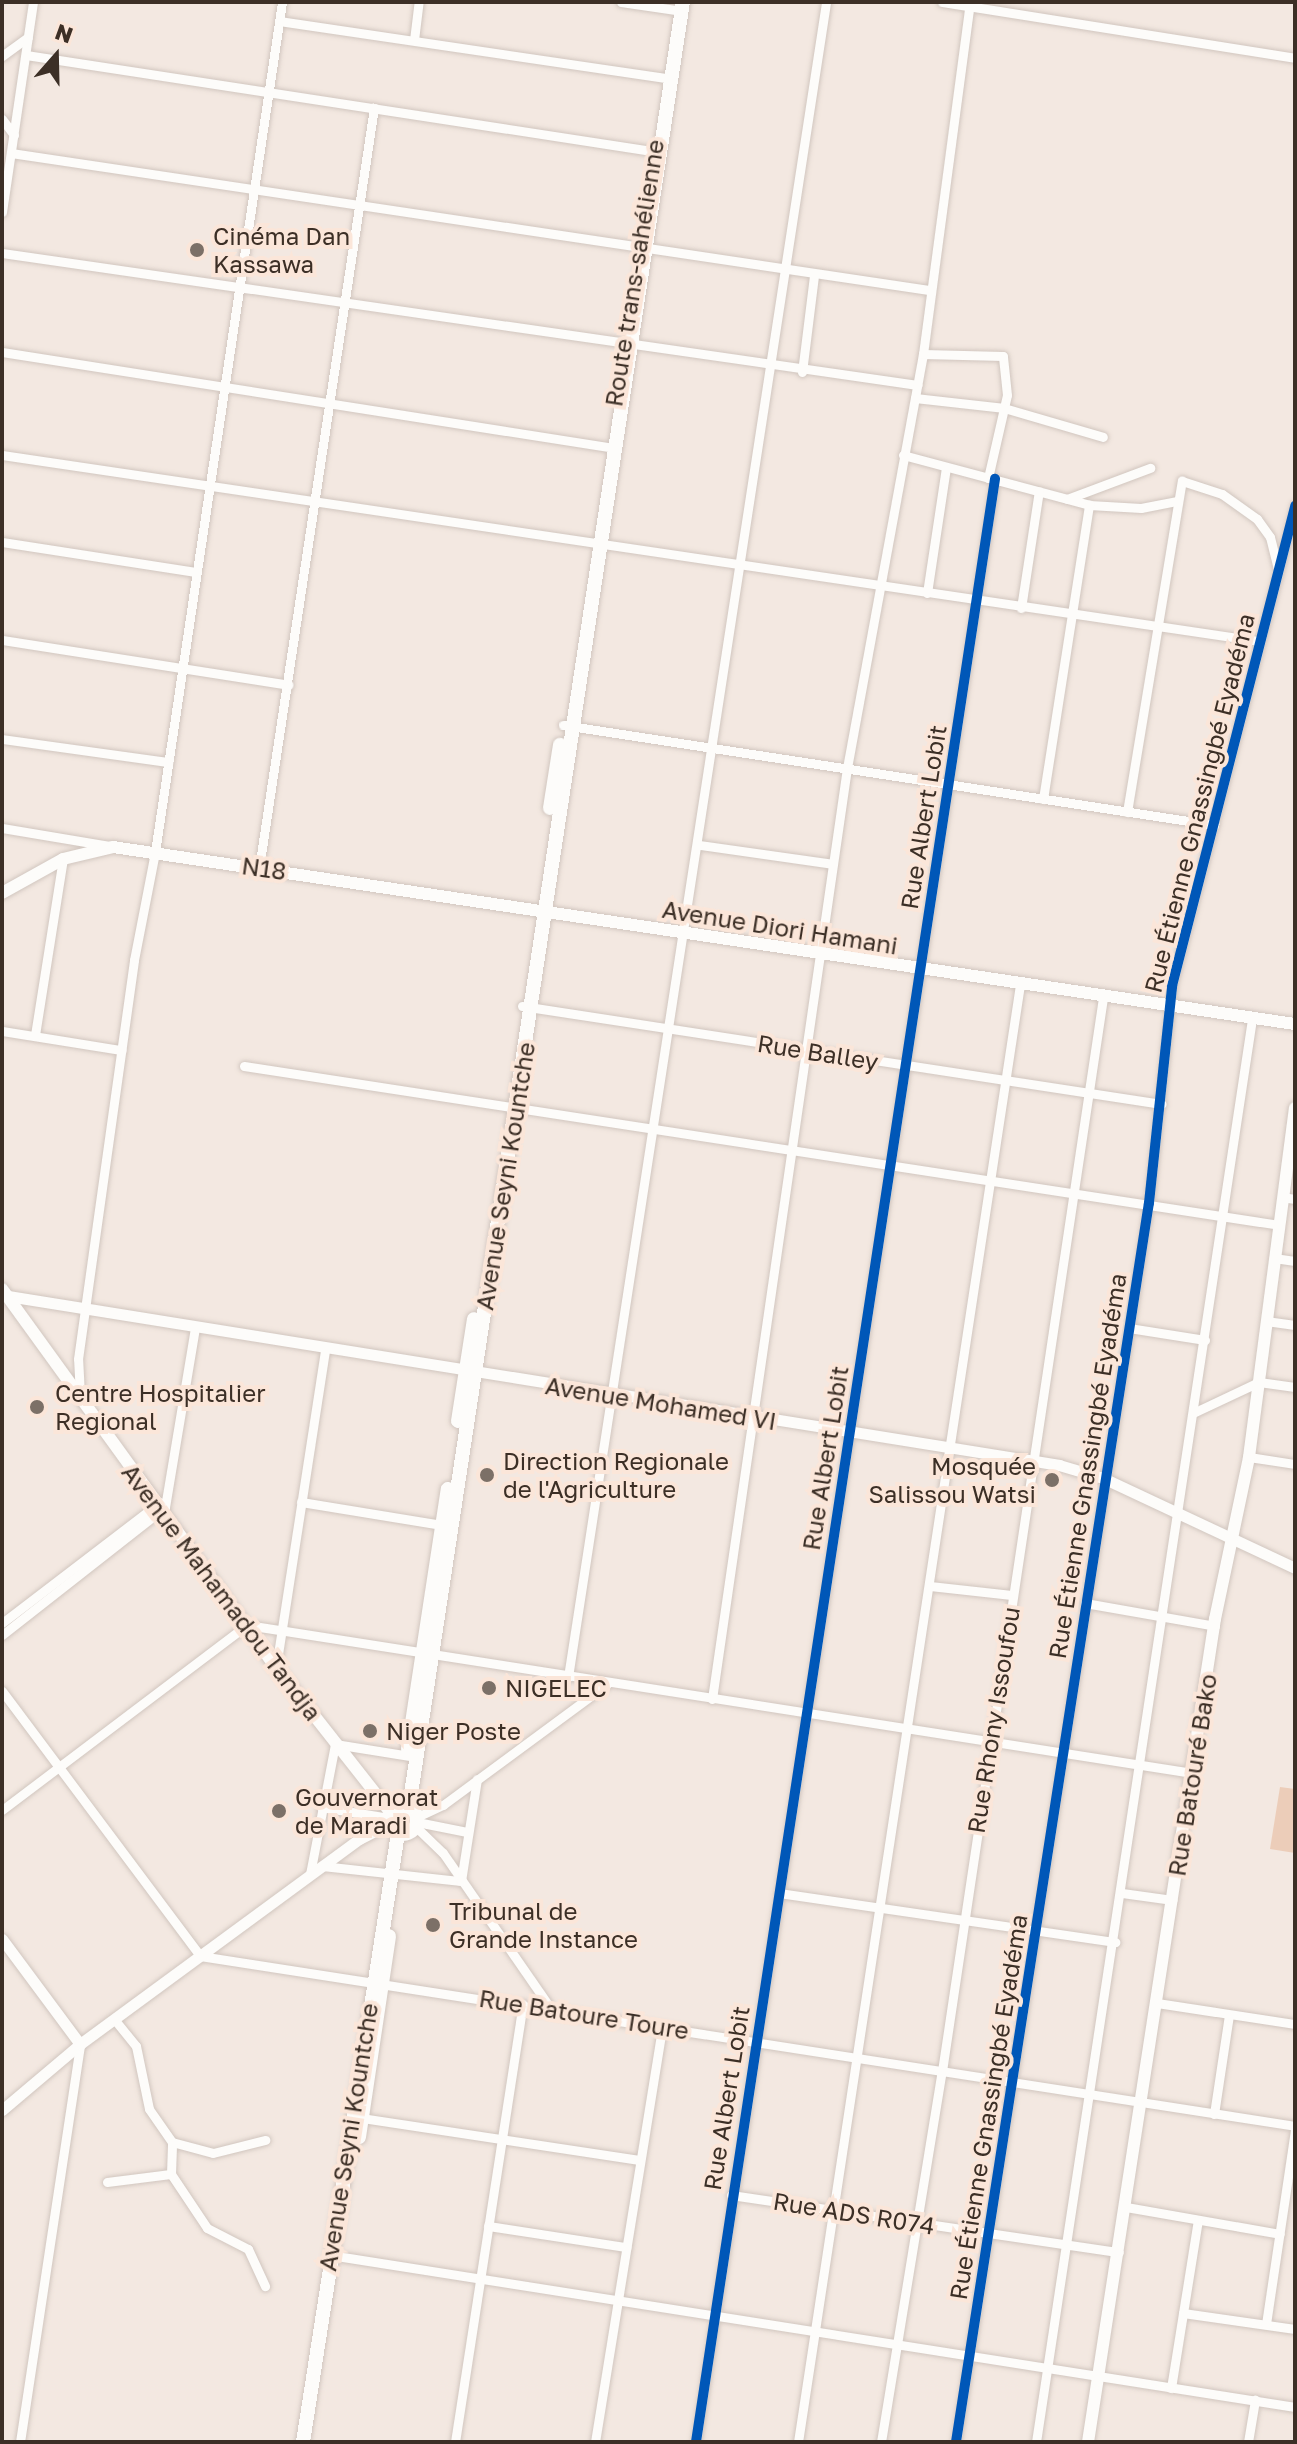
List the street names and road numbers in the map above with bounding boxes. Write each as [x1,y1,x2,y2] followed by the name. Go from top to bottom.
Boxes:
[599,137,669,409] street label: Route trans-sahélienne
[1138,610,1260,996] street label: Rue Étienne Gnassingbé Eyadéma
[894,723,952,911] street label: Rue Albert Lobit
[240,851,288,885] street label: N18
[660,894,900,960] street label: Avenue Diori Hamani
[756,1028,880,1076] street label: Rue Balley
[470,1040,540,1312] street label: Avenue Seyni Kountche
[1042,1271,1132,1661] street label: Rue Étienne Gnassingbé Eyadéma
[796,1364,854,1552] street label: Rue Albert Lobit
[543,1371,779,1435] street label: Avenue Mohamed VI
[116,1458,328,1726] street label: Avenue Mahamadou Tandja
[961,1605,1025,1835] street label: Rue Rhony Issoufou
[1162,1672,1222,1878] street label: Rue Batouré Bako
[943,1912,1033,2302] street label: Rue Étienne Gnassingbé Eyadéma
[477,1983,691,2045] street label: Rue Batoure Toure
[313,2001,383,2273] street label: Avenue Seyni Kountche
[697,2004,755,2192] street label: Rue Albert Lobit
[771,2186,937,2240] street label: Rue ADS R074

